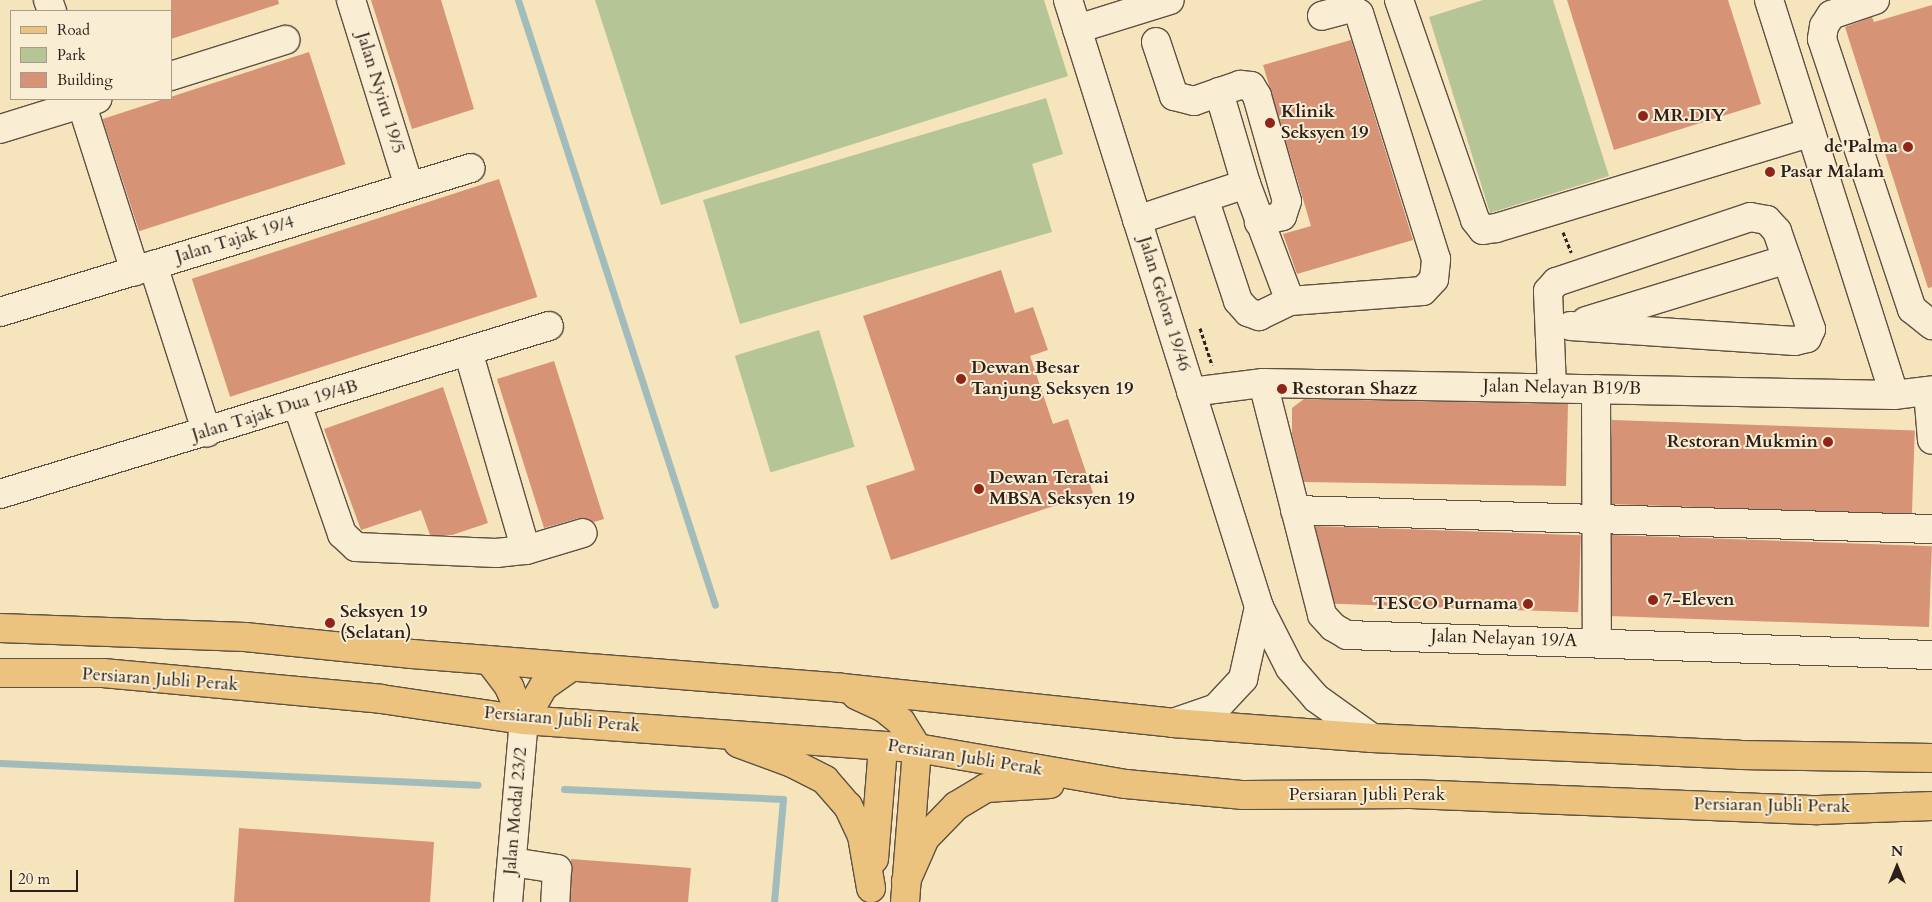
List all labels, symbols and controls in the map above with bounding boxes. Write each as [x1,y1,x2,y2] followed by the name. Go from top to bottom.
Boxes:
[10,10,172,100] legend
[57,20,90,40] text: Road
[351,30,409,156] street label: Jalan Nyiru 19/5
[57,45,86,65] text: Park
[57,70,113,90] text: Building
[1281,102,1368,144] place label: Klinik Seksyen 19
[1653,105,1726,127] place label: MR.DIY
[1637,110,1649,122] marker: MR.DIY
[1263,116,1277,130] marker: Klinik Seksyen 19
[1824,136,1898,158] place label: de'Palma
[1902,141,1914,153] marker: de'Palma
[1780,161,1884,183] place label: Pasar Malam
[1764,166,1776,178] marker: Pasar Malam
[173,212,297,268] street label: Jalan Tajak 19/4
[1133,234,1195,374] street label: Jalan Gelora 19/46
[971,358,1134,400] place label: Dewan Besar Tanjung Seksyen 19
[955,373,967,385] marker: Dewan Besar Tanjung Seksyen 19
[189,375,361,447] street label: Jalan Tajak Dua 19/4B
[1483,376,1641,400] street label: Jalan Nelayan B19/B
[1292,378,1417,400] place label: Restoran Shazz
[1276,383,1288,395] marker: Restoran Shazz
[1667,431,1818,453] place label: Restoran Mukmin
[1822,436,1834,448] marker: Restoran Mukmin
[989,468,1135,510] place label: Dewan Teratai MBSA Seksyen 19
[973,483,985,495] marker: Dewan Teratai MBSA Seksyen 19
[1663,589,1735,611] place label: 7-Eleven
[1374,593,1518,615] place label: TESCO Purnama
[1647,594,1659,606] marker: 7-Eleven
[1522,598,1534,610] marker: TESCO Purnama
[340,602,427,644] place label: Seksyen 19 (Selatan)
[324,617,336,629] marker: Seksyen 19 (Selatan)
[1430,626,1578,652] street label: Jalan Nelayan 19/A
[81,664,239,696] street label: Persiaran Jubli Perak
[483,702,641,738] street label: Persiaran Jubli Perak
[886,735,1044,781] street label: Persiaran Jubli Perak
[500,746,532,876] street label: Jalan Modal 23/2
[1289,784,1445,806] street label: Persiaran Jubli Perak
[1694,794,1850,818] street label: Persiaran Jubli Perak
[1872,842,1922,892] north arrow
[1891,842,1903,861] text: N
[12,860,80,892] scale bar
[18,869,50,889] text: 20 m

